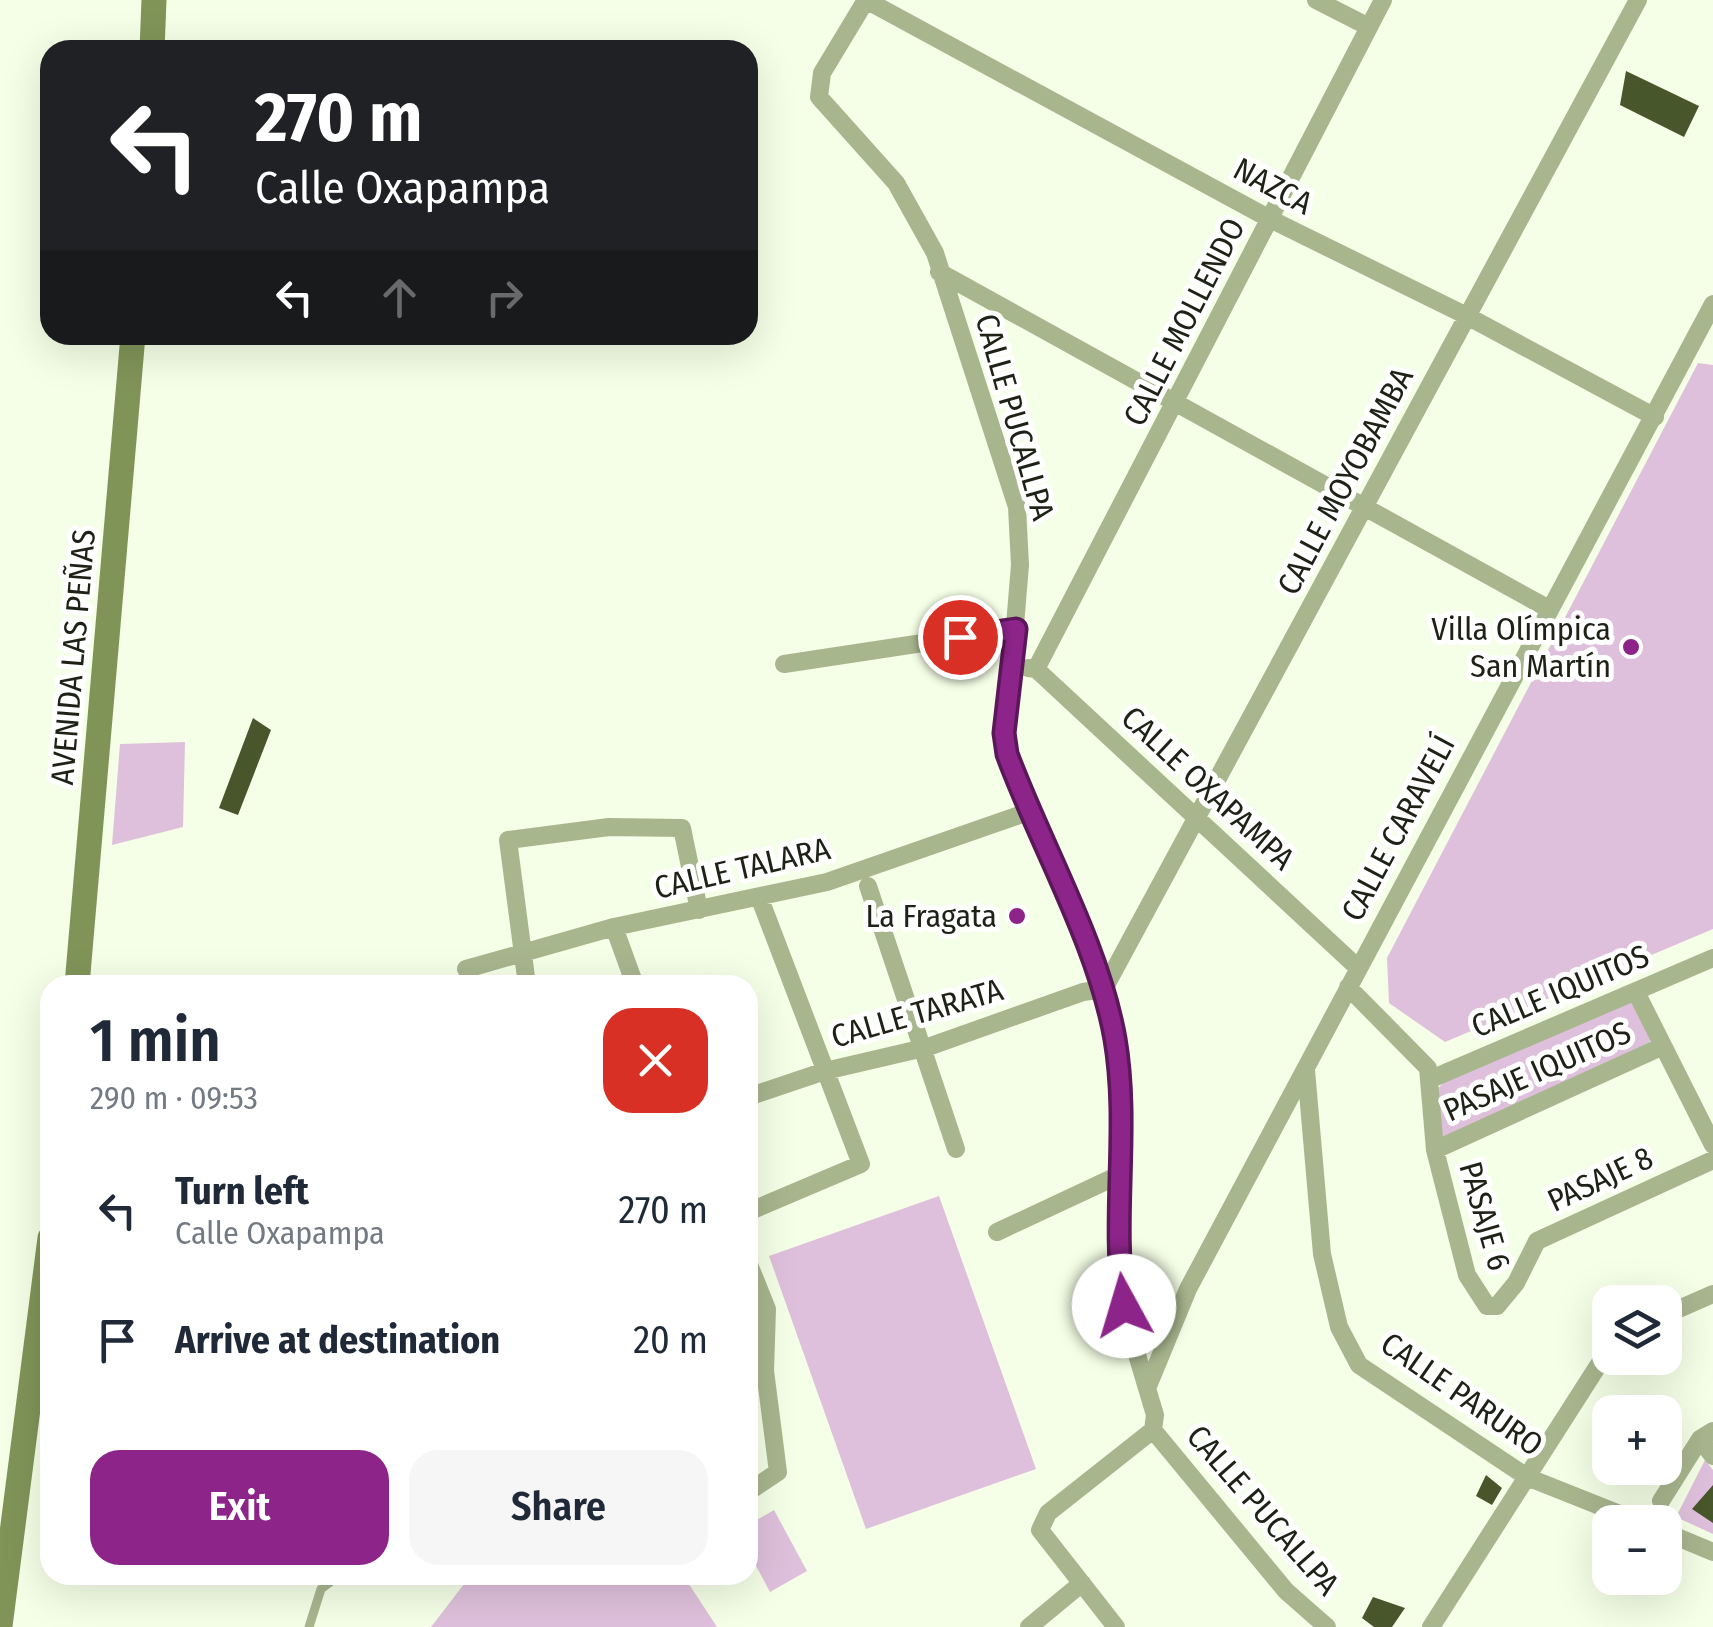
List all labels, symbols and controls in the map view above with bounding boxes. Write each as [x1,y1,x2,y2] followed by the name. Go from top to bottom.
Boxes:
[255,76,422,160] text: 270 m
[90,80,220,210] icon: left
[1227,150,1319,222] street label: NAZCA
[255,161,550,215] text: Calle Oxapampa
[1115,212,1253,432] street label: CALLE MOLLENDO
[267,270,322,325] icon: left
[372,270,427,325] icon: ahead
[477,270,532,325] icon: right
[967,310,1063,525] street label: CALLE PUCALLPA
[1269,361,1421,601] street label: CALLE MOYOBAMBA
[43,528,103,786] street label: AVENIDA LAS PEÑAS
[918,595,1003,680] pin
[933,610,988,665] icon: arrive
[1431,610,1611,685] place label: Villa Olímpica San Martín
[1620,636,1642,658] marker: Villa Olímpica San Martín
[1114,698,1302,878] street label: CALLE OXAPAMPA
[1333,729,1463,927] street label: CALLE CARAVELÍ
[650,829,834,907] street label: CALLE TALARA
[865,897,997,935] place label: La Fragata
[1006,905,1028,927] marker: La Fragata
[1465,937,1655,1045] street label: CALLE IQUITOS
[827,970,1007,1056] street label: CALLE TARATA
[90,1005,221,1077] text: 1 min
[603,1008,708,1113] button: close
[1438,1013,1636,1129] street label: PASAJE IQUITOS
[90,1079,258,1117] text: 290 m · 09:53
[1541,1138,1659,1220] street label: PASAJE 8
[1451,1157,1519,1275] street label: PASAJE 6
[175,1168,309,1214] text: Turn left
[90,1183,145,1238] icon: left
[619,1187,708,1233] text: 270 m
[175,1214,385,1252] text: Calle Oxapampa
[1072,1254,1176,1358] position arrow
[1592,1285,1682,1595] map controls
[1592,1285,1682,1375] button: layers
[90,1313,145,1368] icon: arrive
[175,1317,500,1363] text: Arrive at destination
[633,1317,708,1363] text: 20 m
[1374,1324,1550,1464] street label: CALLE PARURO
[1592,1395,1682,1485] button: +
[1179,1417,1347,1603] street label: CALLE PUCALLPA
[90,1450,389,1565] button: Exit
[409,1450,708,1565] button: Share
[1592,1505,1682,1595] button: −

